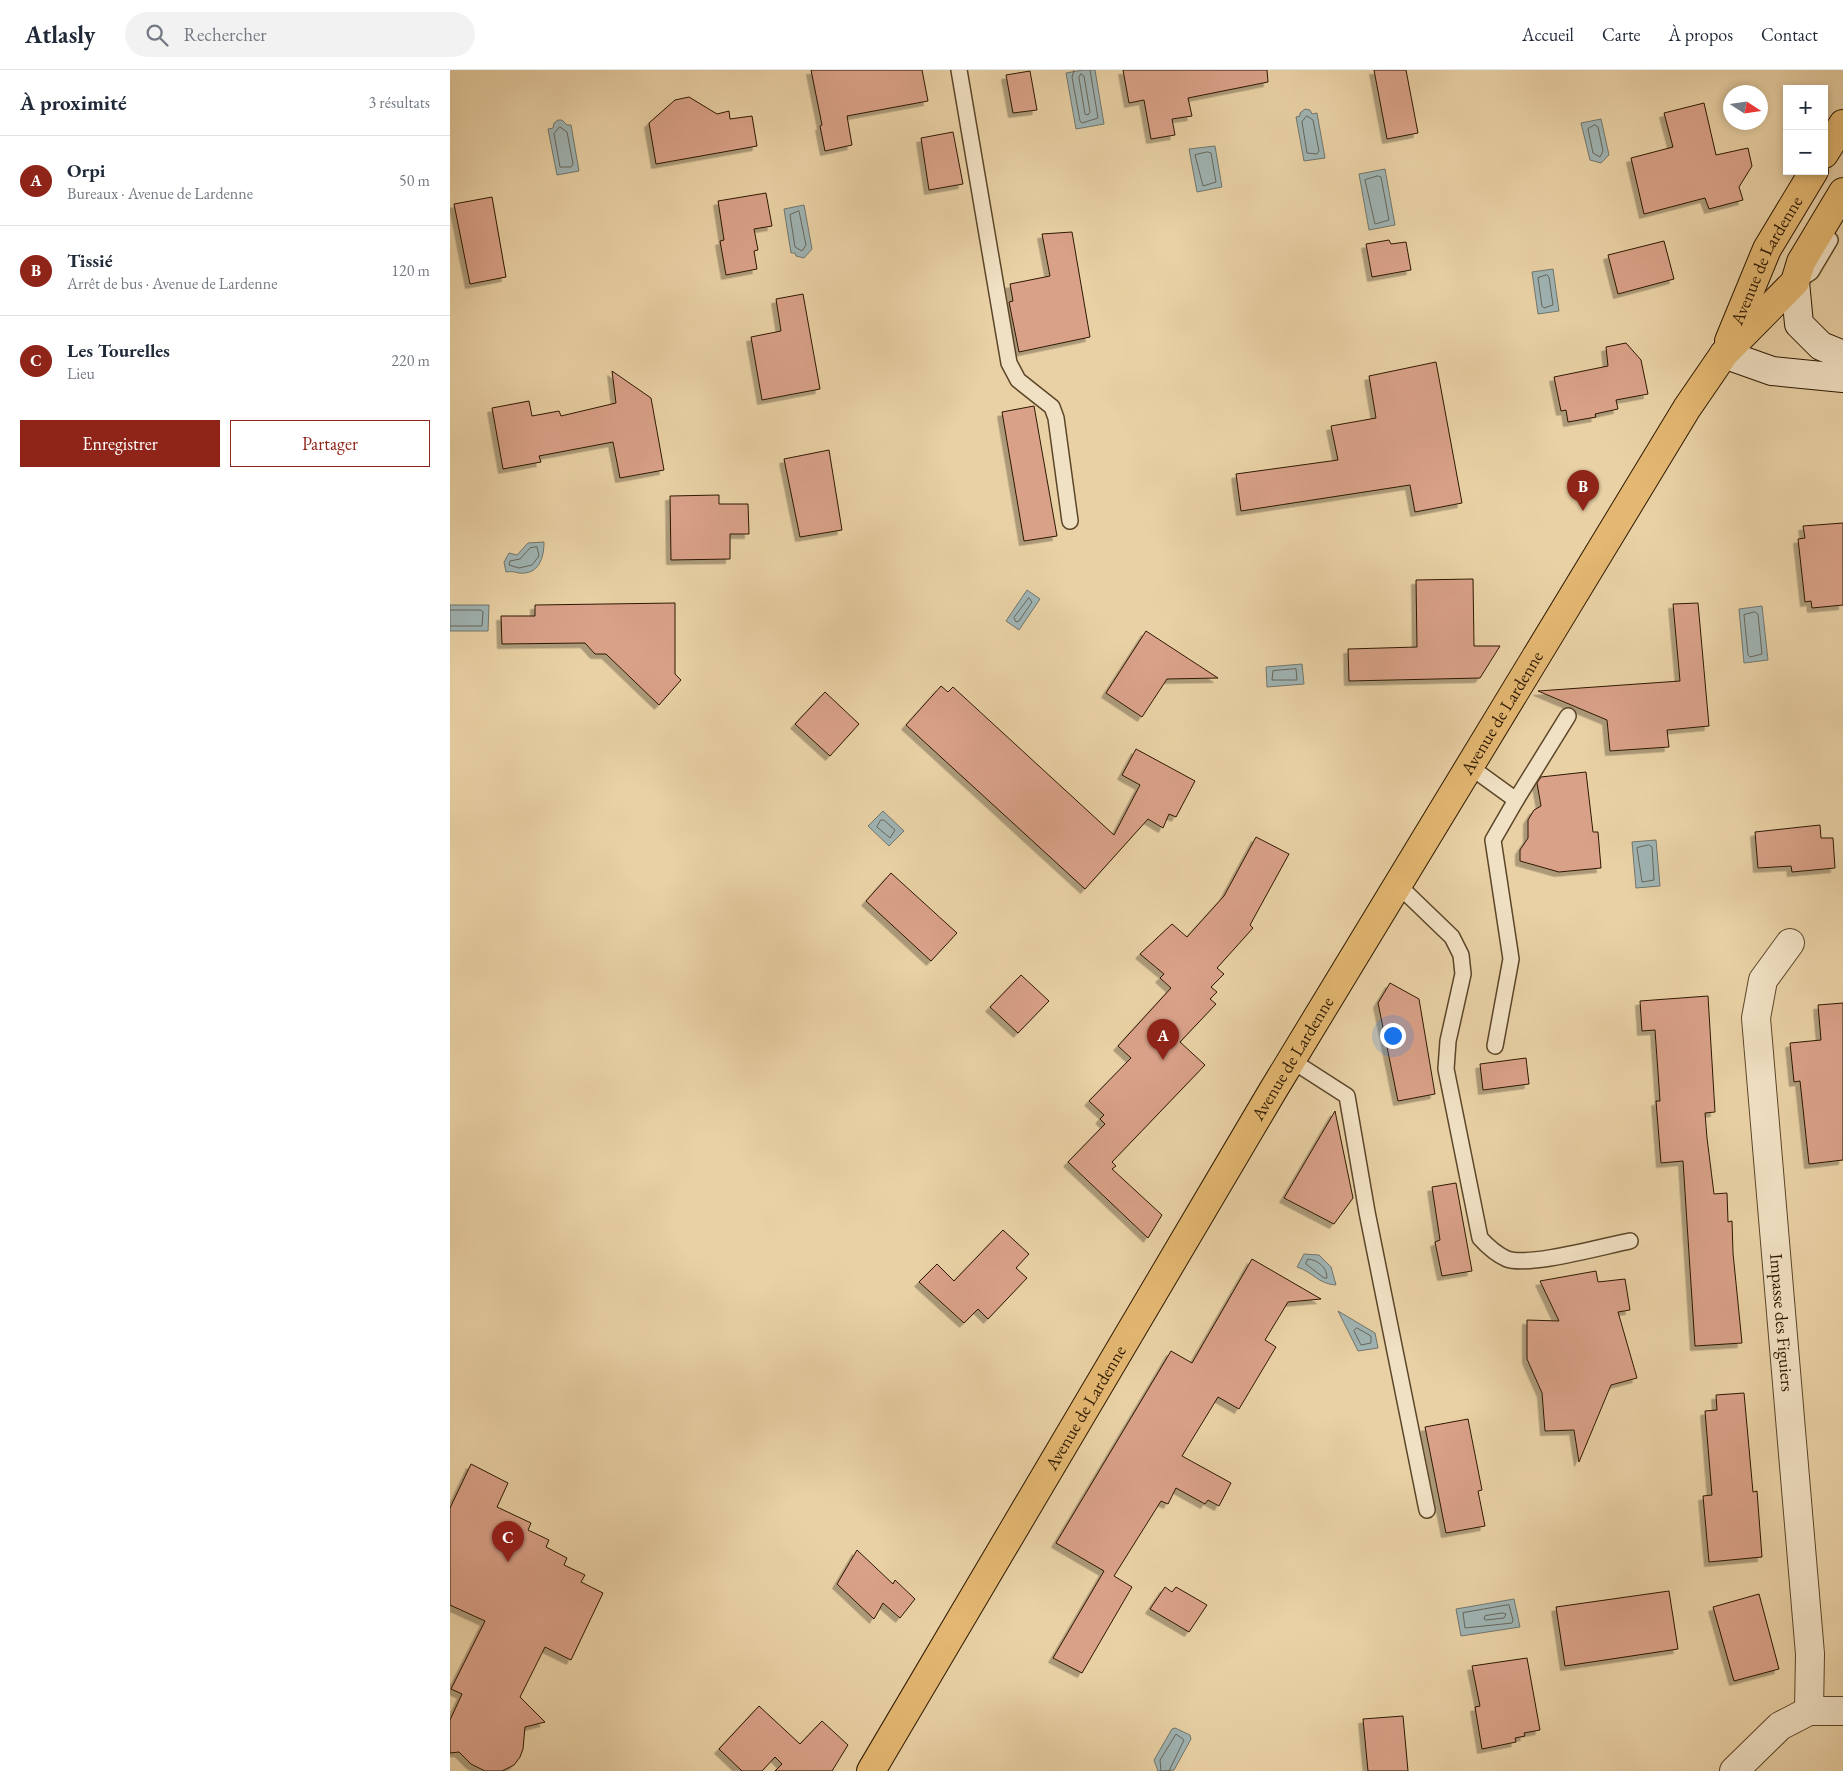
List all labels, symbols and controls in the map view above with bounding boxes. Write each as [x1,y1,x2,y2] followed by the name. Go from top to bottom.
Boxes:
[125,12,475,57] search box
[25,19,95,50] text: Atlasly
[143,21,171,49] icon: search
[183,22,267,47] text: Rechercher
[1522,23,1574,46] text: Accueil
[1602,23,1641,46] text: Carte
[1669,23,1733,46] text: À propos
[1761,23,1818,46] text: Contact
[1723,85,1768,130] north arrow
[1783,85,1828,175] map controls
[1783,85,1828,130] button: +
[20,89,127,116] text: À proximité
[368,92,430,113] text: 3 résultats
[1783,130,1828,175] button: −
[67,158,105,183] text: Orpi
[30,170,42,191] text: A
[399,170,430,191] text: 50 m
[67,183,253,204] text: Bureaux · Avenue de Lardenne
[1725,191,1807,329] street label: Avenue de Lardenne
[67,248,113,273] text: Tissié
[31,260,41,281] text: B
[391,260,430,281] text: 120 m
[67,273,277,294] text: Arrêt de bus · Avenue de Lardenne
[67,338,170,363] text: Les Tourelles
[30,350,42,371] text: C
[391,350,430,371] text: 220 m
[67,363,95,384] text: Lieu
[20,420,220,467] button: Enregistrer
[230,420,430,467] button: Partager
[1567,470,1599,511] pin: B
[1455,646,1548,780] street label: Avenue de Lardenne
[1245,992,1338,1125] street label: Avenue de Lardenne
[1147,1019,1179,1060] pin: A
[1380,1023,1406,1049] your location
[1765,1252,1800,1393] street label: Impasse des Figuiers
[1039,1341,1131,1475] street label: Avenue de Lardenne
[492,1521,524,1562] pin: C

